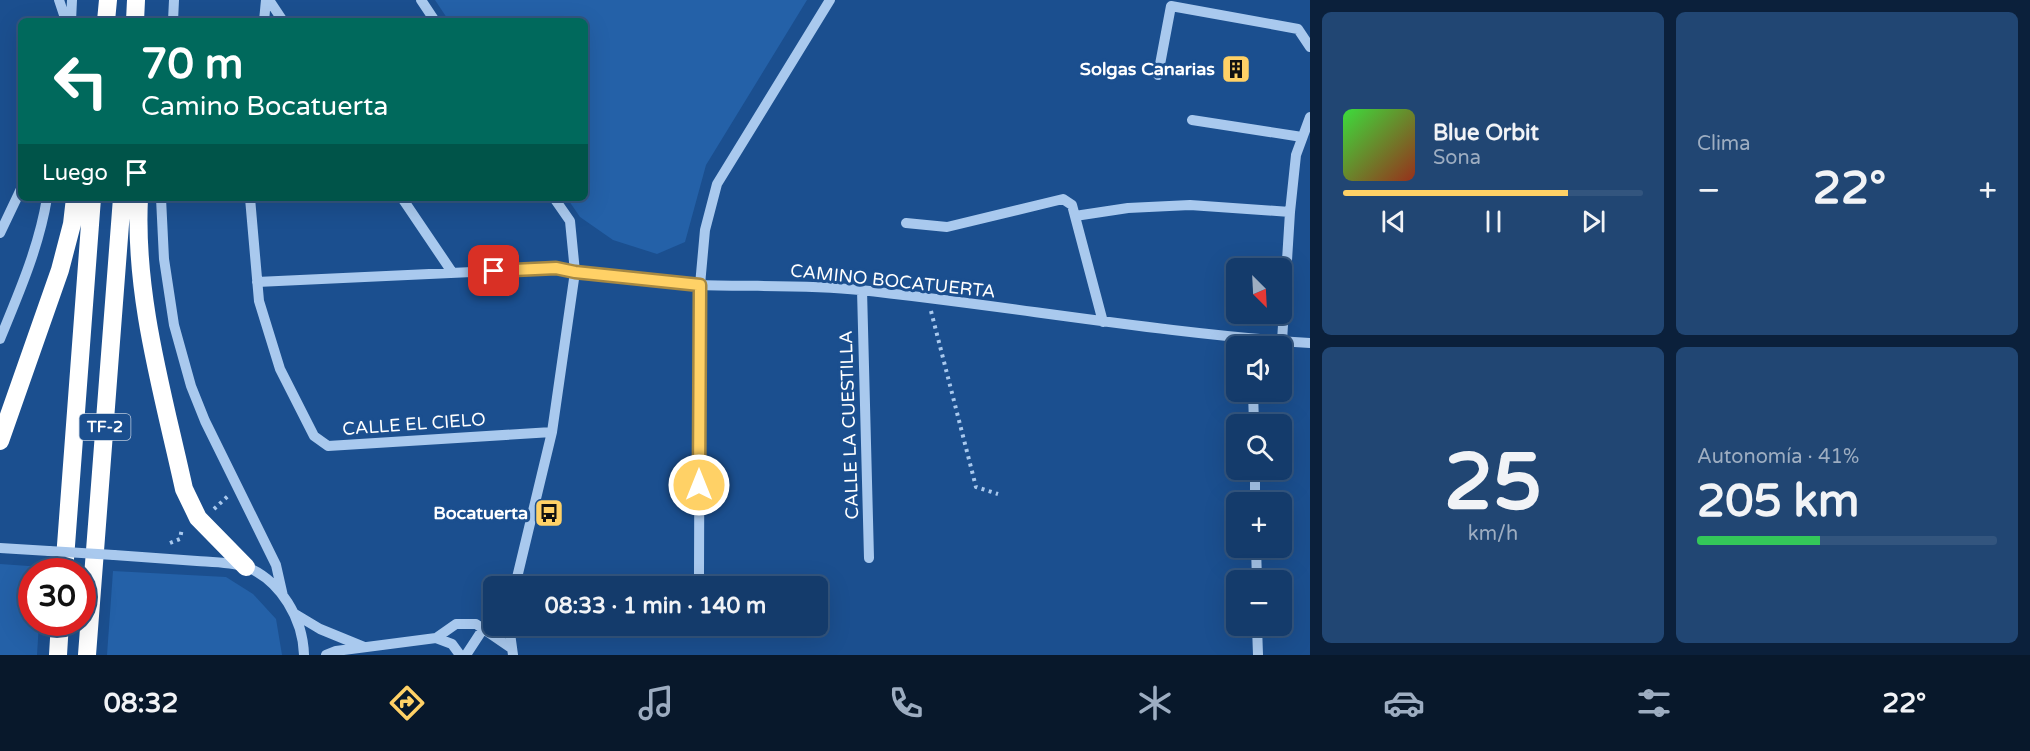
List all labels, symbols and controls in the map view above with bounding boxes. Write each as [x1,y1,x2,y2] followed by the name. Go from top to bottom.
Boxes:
[141,39,243,90] text: 70 m
[42,42,120,120] icon: left
[1220,53,1252,85] building icon: Solgas Canarias
[1080,58,1215,80] place label: Solgas Canarias
[141,90,388,123] text: Camino Bocatuerta
[1433,120,1539,146] text: Blue Orbit
[1697,132,1750,156] text: Clima
[1433,146,1481,170] text: Sona
[120,156,153,189] icon: arrive
[42,160,108,186] text: Luego
[1813,162,1886,216] text: 22°
[1697,171,1721,210] text: −
[1978,171,1997,210] text: +
[1377,205,1410,238] icon: previous
[1477,205,1510,238] icon: pause
[1577,205,1610,238] icon: next
[468,245,519,296] pin
[477,254,510,287] icon: arrive
[1226,258,1292,324] north arrow
[1226,258,1292,636] map controls
[789,259,997,303] street label: CAMINO BOCATUERTA
[835,330,863,520] street label: CALLE LA CUESTILLA
[1226,336,1292,402] button: sound
[342,408,486,440] street label: CALLE EL CIELO
[80,414,130,440] road number: TF-2
[1226,414,1292,480] button: search
[1444,436,1542,530] text: 25
[1697,445,1859,469] text: Autonomía · 41%
[667,453,731,517] position arrow
[1697,475,1859,529] text: 205 km
[1226,492,1292,558] button: +
[533,497,565,529] bus stop icon: Bocatuerta
[433,502,528,524] place label: Bocatuerta
[1468,522,1518,546] text: km/h
[18,558,96,636] speed limit sign: 30
[1226,570,1292,636] button: −
[545,593,766,619] text: 08:33 · 1 min · 140 m
[386,682,428,724] icon: directions
[635,682,677,724] icon: music
[885,682,927,724] icon: phone
[1134,682,1176,724] icon: climate
[1383,682,1425,724] icon: car
[1633,682,1675,724] icon: filters
[104,687,179,720] text: 08:32
[1882,687,1926,720] text: 22°

